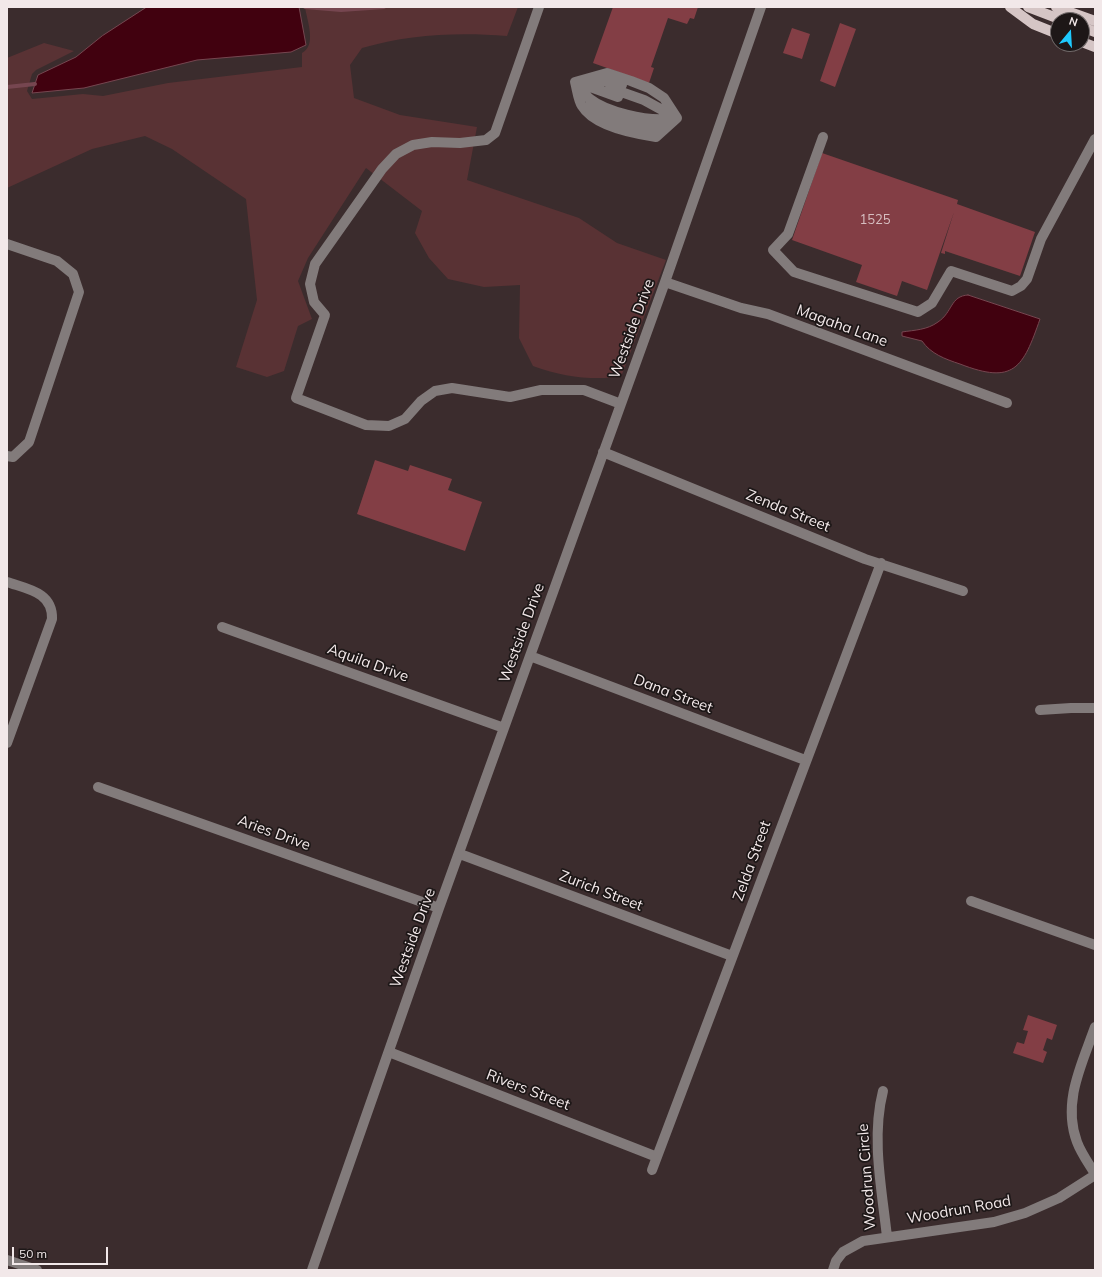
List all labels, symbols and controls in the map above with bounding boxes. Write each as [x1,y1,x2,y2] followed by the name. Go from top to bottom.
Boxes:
[1050,12,1090,52] north arrow
[1067,14,1080,29] text: N
[859,212,891,228] house number: 1525
[606,277,658,381] street label: Westside Drive
[794,301,890,351] street label: Magaha Lane
[743,486,833,536] street label: Zenda Street
[496,581,548,685] street label: Westside Drive
[325,640,411,686] street label: Aquila Drive
[631,671,715,717] street label: Dana Street
[235,812,313,854] street label: Aries Drive
[729,819,775,903] street label: Zelda Street
[557,867,645,915] street label: Zurich Street
[387,886,439,990] street label: Westside Drive
[484,1066,572,1114] street label: Rivers Street
[854,1123,880,1231] street label: Woodrun Circle
[905,1192,1013,1228] street label: Woodrun Road
[14,1239,110,1265] scale bar
[19,1246,47,1261] text: 50 m

